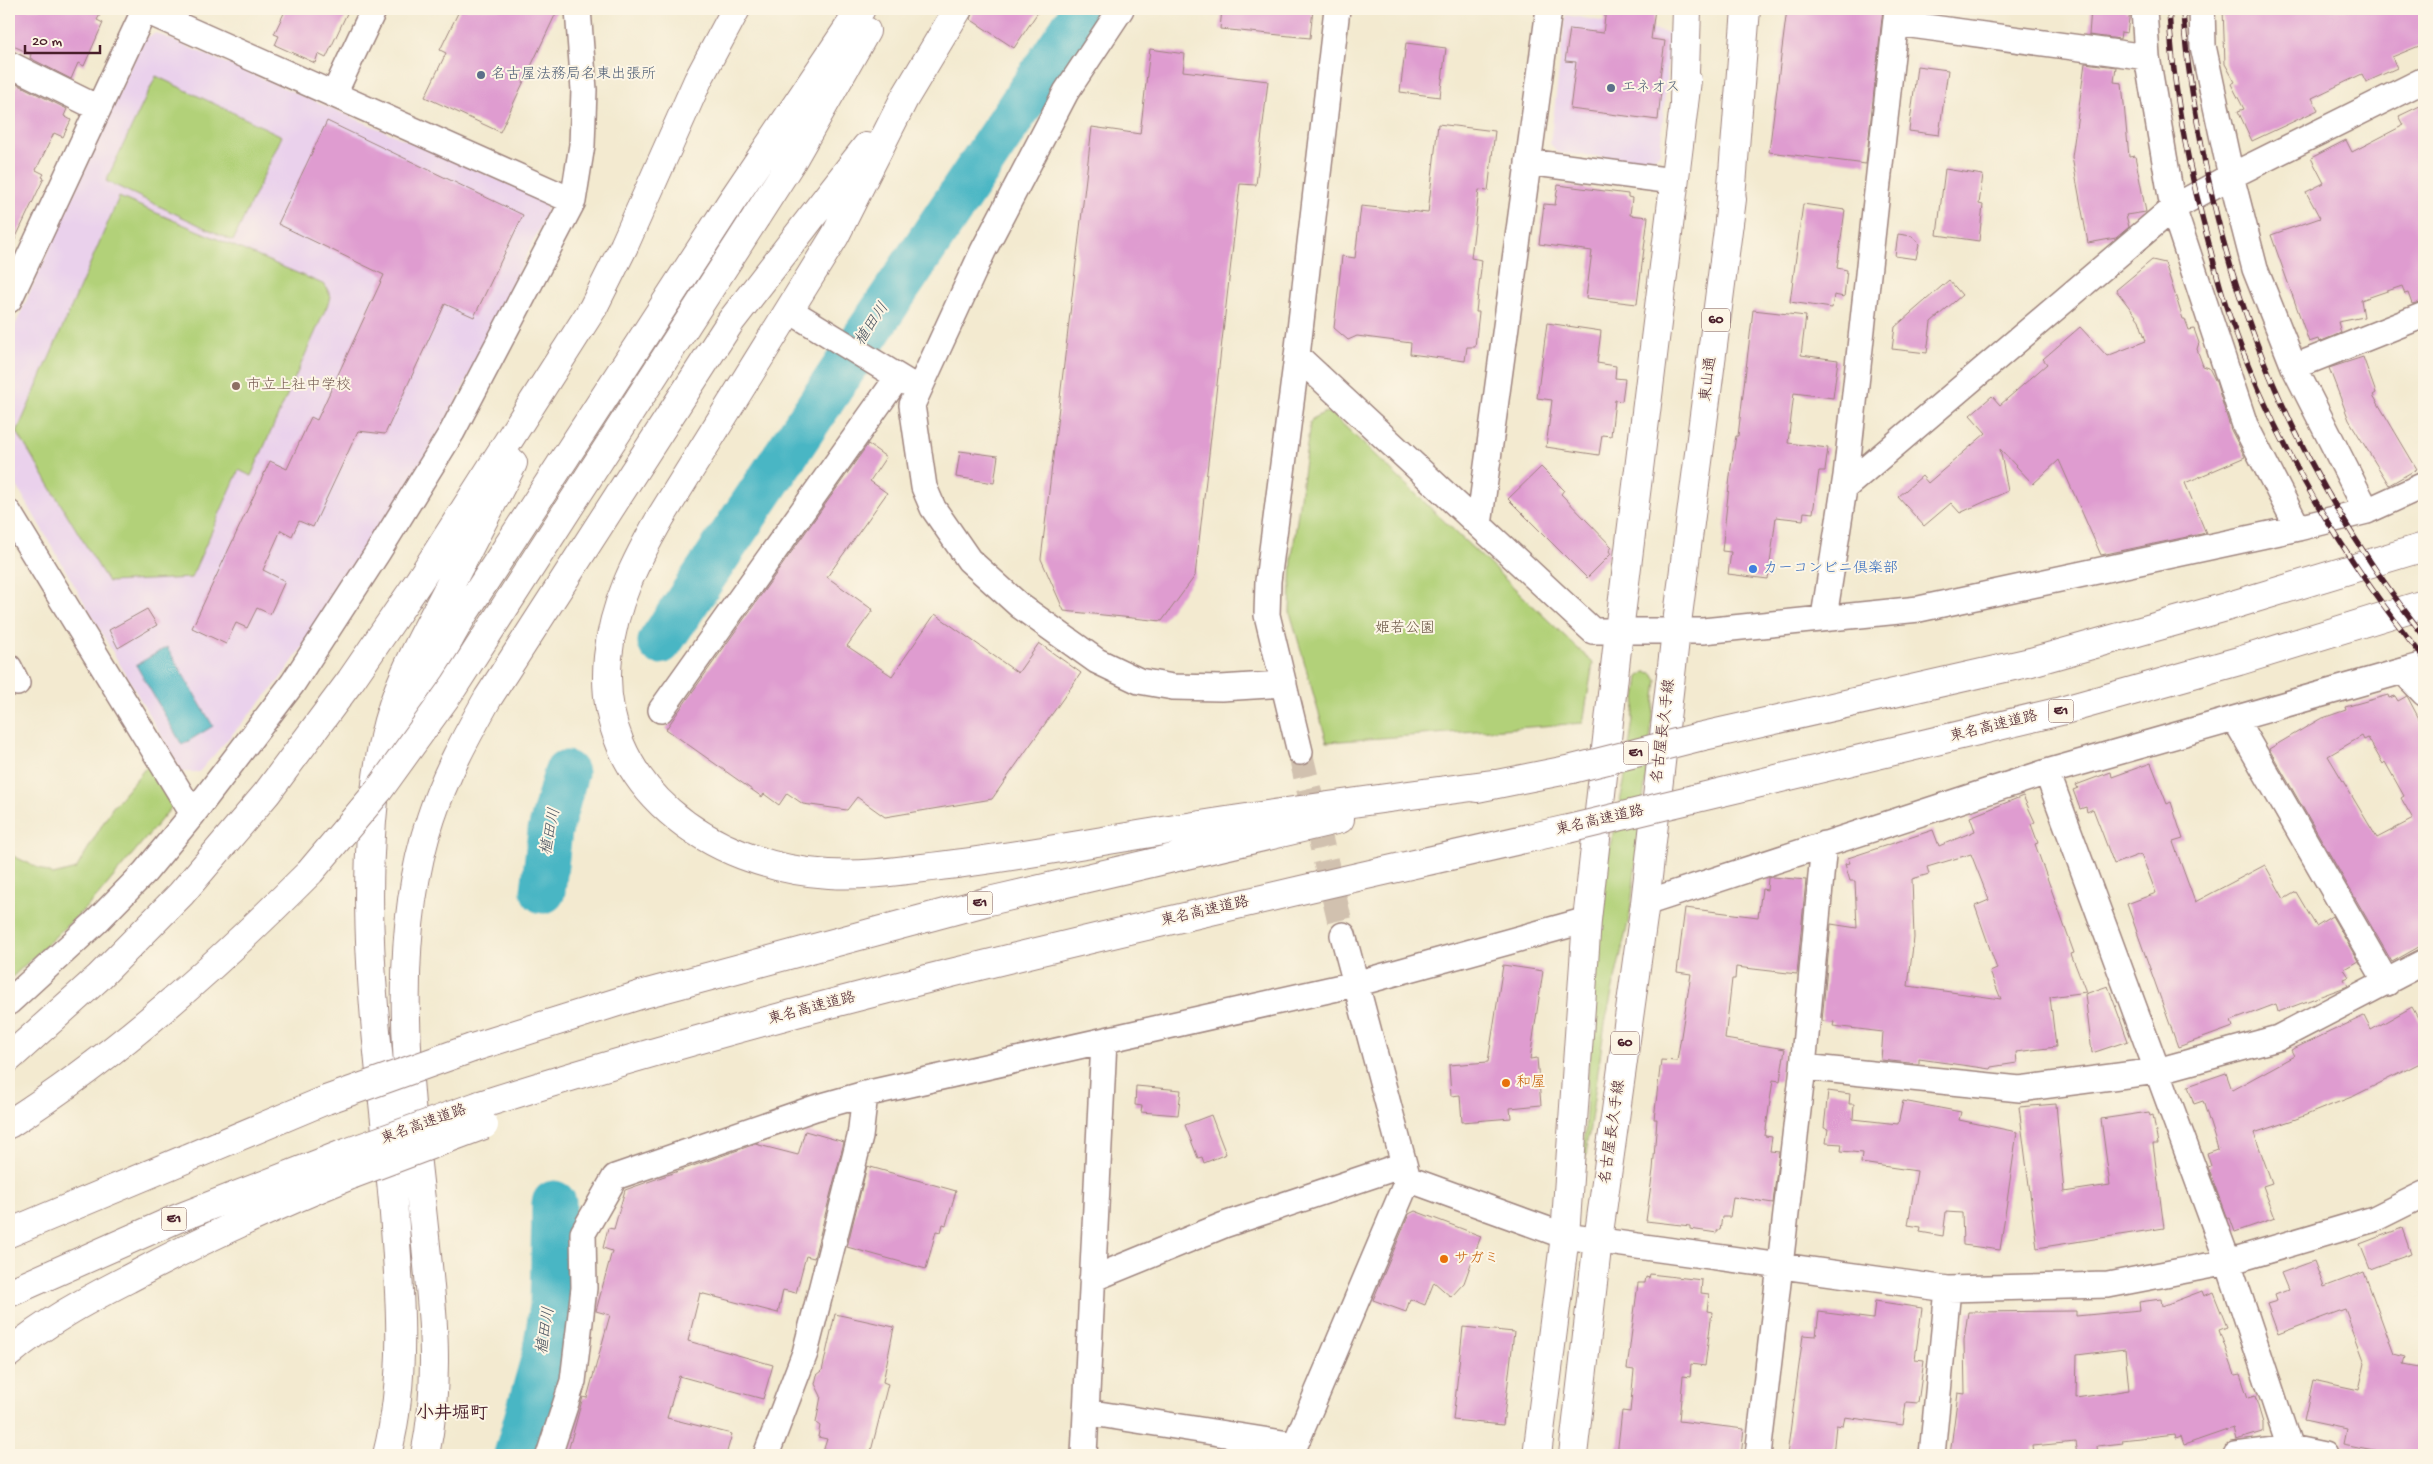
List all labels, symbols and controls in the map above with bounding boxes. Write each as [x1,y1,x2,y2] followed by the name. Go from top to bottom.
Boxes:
[25,22,100,54] scale bar
[32,33,62,51] text: 20 m
[491,65,656,84] place label: 名古屋法務局名東出張所
[475,69,487,81] marker: 名古屋法務局名東出張所
[1621,79,1680,97] place label: エネオス
[1605,82,1617,94] marker: エネオス
[851,299,894,350] water label: 植田川
[1702,308,1730,332] road number: 60
[1696,355,1721,402] street label: 東山通
[246,376,351,395] place label: 市立上社中学校
[230,380,242,392] marker: 市立上社中学校
[1763,559,1898,578] place label: カーコンビニ倶楽部
[1747,563,1759,575] marker: カーコンビニ倶楽部
[1375,619,1435,638] park label: 姫若公園
[1648,678,1679,784] street label: 名古屋長久手線
[2048,699,2074,722] road number: E1
[1948,706,2040,747] street label: 東名高速道路
[1624,741,1648,764] road number: E1
[1554,801,1646,840] street label: 東名高速道路
[537,806,566,857] water label: 植田川
[968,891,992,914] road number: E1
[1159,892,1251,931] street label: 東名高速道路
[766,988,858,1029] street label: 東名高速道路
[1611,1032,1639,1054] road number: 60
[1516,1074,1546,1092] place label: 和屋
[1500,1077,1512,1089] marker: 和屋
[1596,1079,1629,1185] street label: 名古屋長久手線
[378,1100,469,1149] street label: 東名高速道路
[162,1208,186,1230] road number: E1
[1454,1250,1499,1268] place label: サガミ
[1438,1253,1450,1265] marker: サガミ
[533,1306,560,1356] water label: 植田川
[416,1403,488,1425] district label: 小井堀町

